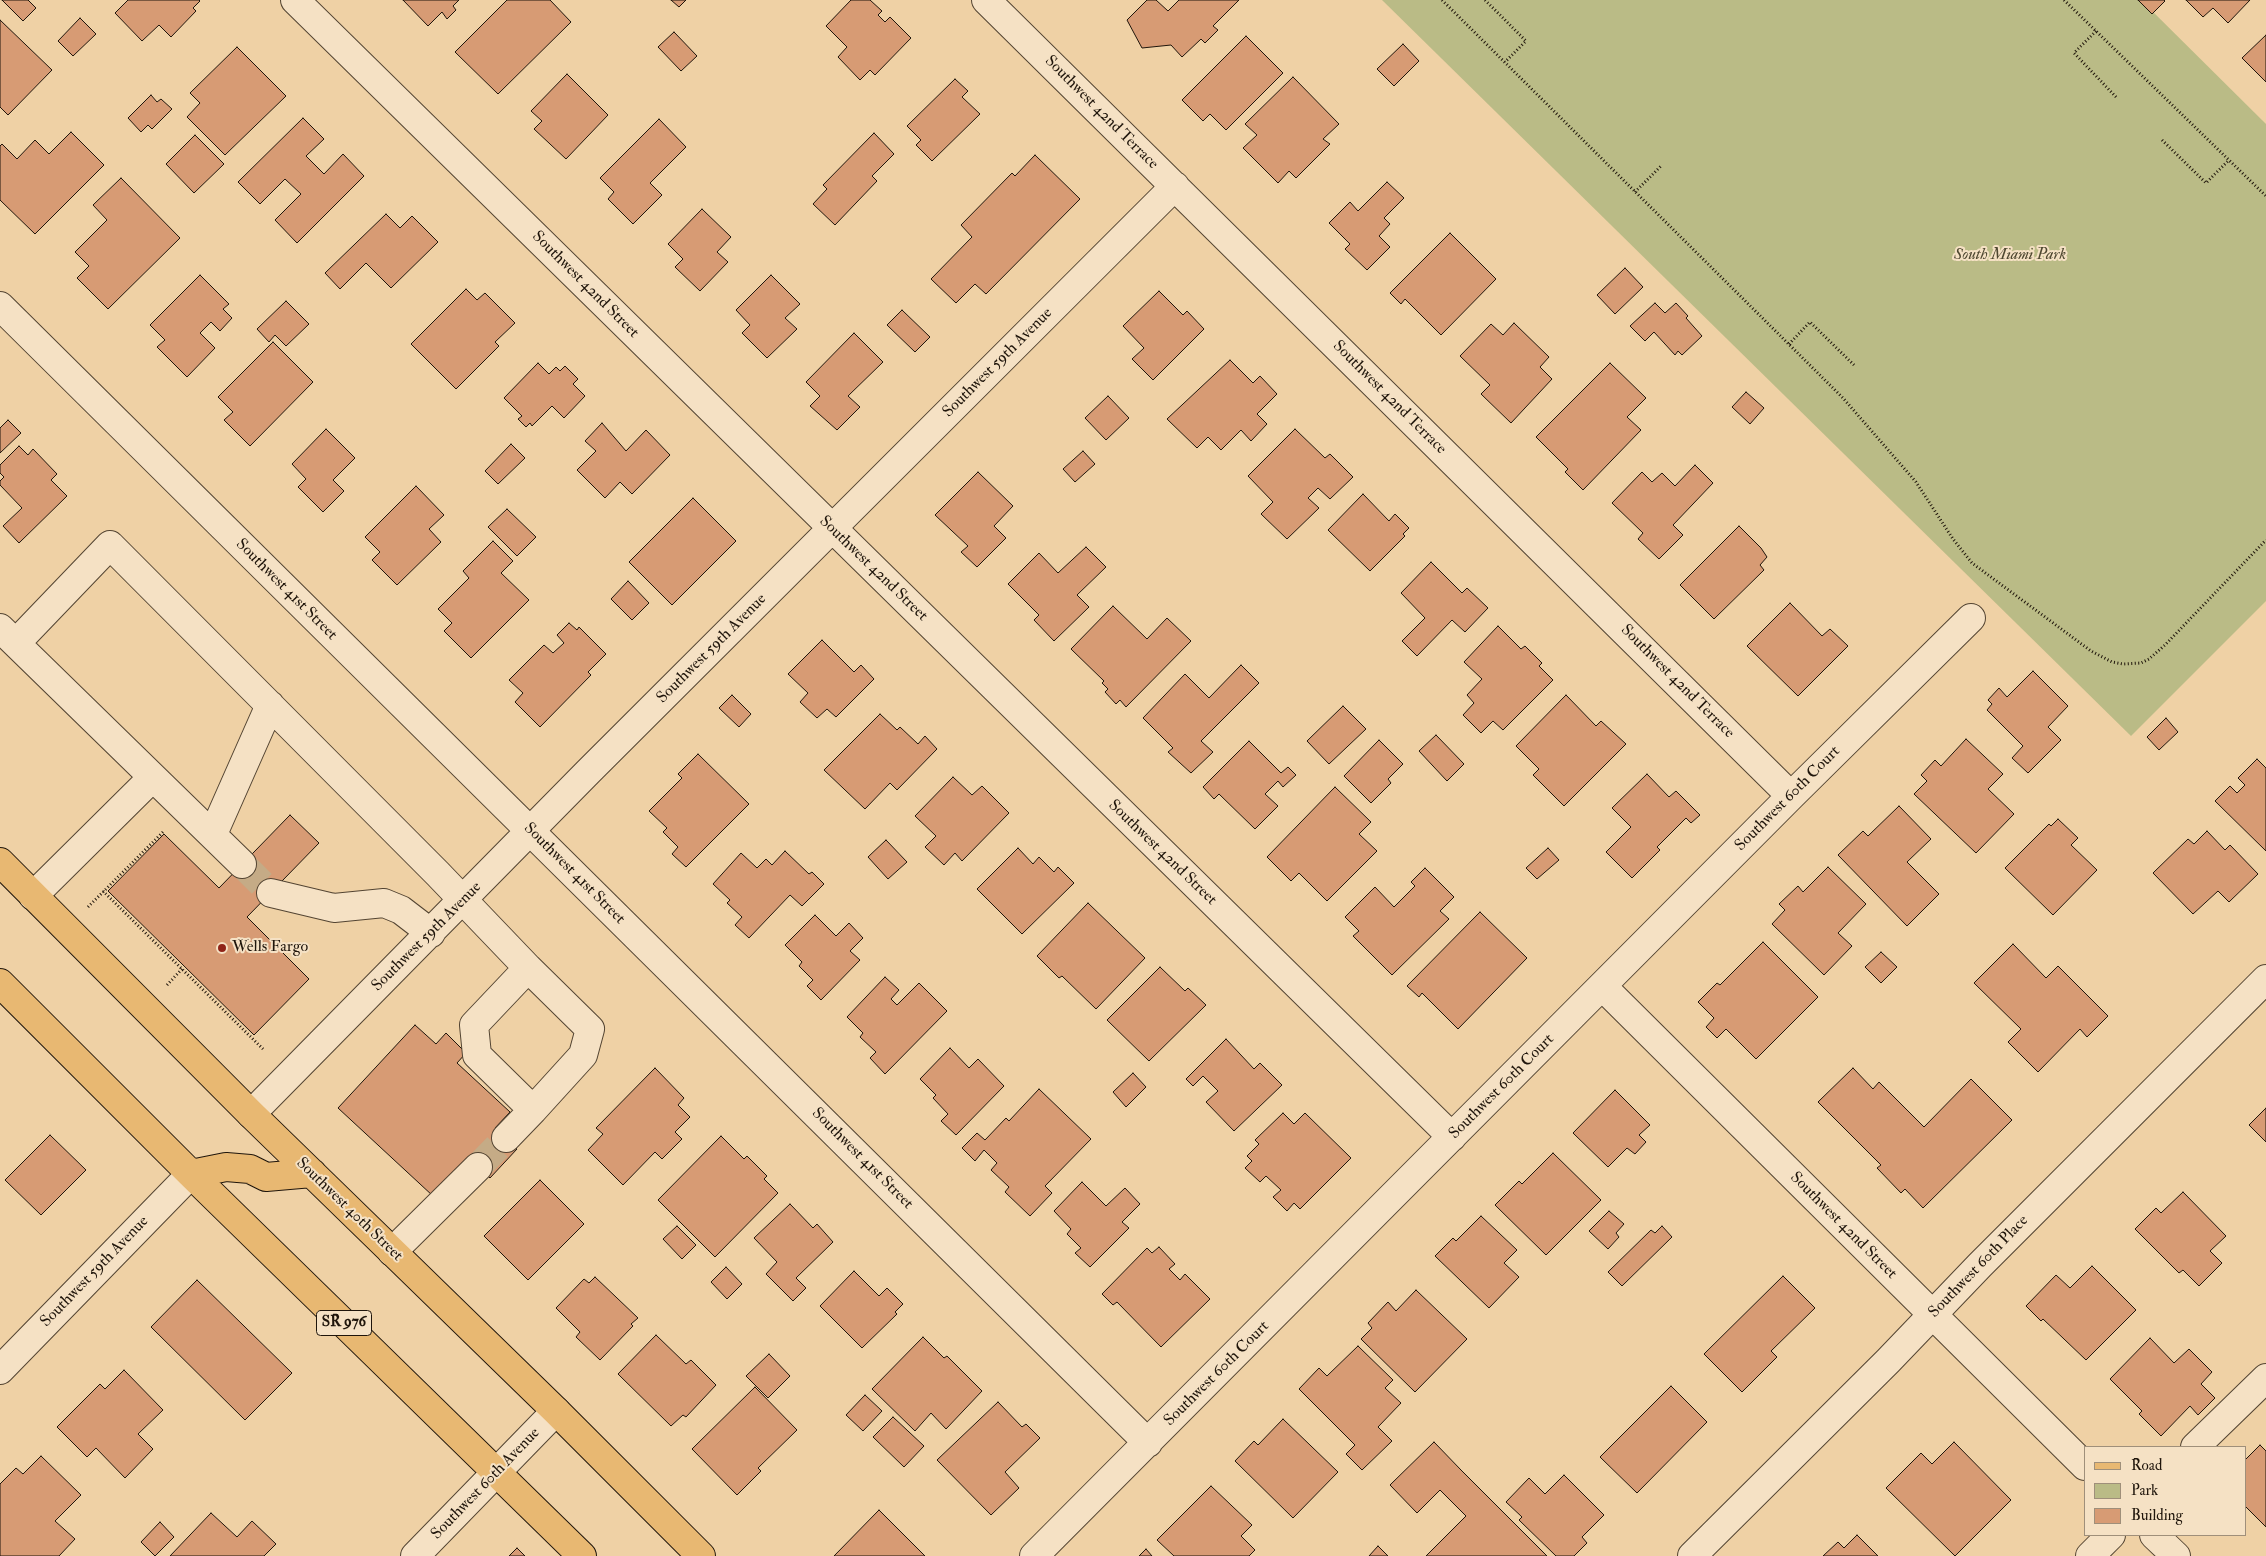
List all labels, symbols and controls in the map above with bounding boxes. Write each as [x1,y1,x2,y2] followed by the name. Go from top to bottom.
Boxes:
[1040,52,1162,174] street label: Southwest 42nd Terrace
[527,227,643,343] street label: Southwest 42nd Street
[1954,246,2066,266] park label: South Miami Park
[939,304,1057,422] street label: Southwest 59th Avenue
[1328,337,1450,459] street label: Southwest 42nd Terrace
[815,512,931,626] street label: Southwest 42nd Street
[231,535,341,645] street label: Southwest 41st Street
[653,590,771,708] street label: Southwest 59th Avenue
[1616,621,1738,743] street label: Southwest 42nd Terrace
[1731,742,1845,856] street label: Southwest 60th Court
[1104,796,1220,910] street label: Southwest 42nd Street
[519,819,629,929] street label: Southwest 41st Street
[368,878,486,996] street label: Southwest 59th Avenue
[232,938,308,958] place label: Wells Fargo
[216,942,228,954] marker: Wells Fargo
[1445,1030,1559,1144] street label: Southwest 60th Court
[807,1104,917,1214] street label: Southwest 41st Street
[292,1154,406,1266] street label: Southwest 40th Street
[1785,1168,1901,1284] street label: Southwest 42nd Street
[37,1212,153,1332] street label: Southwest 59th Avenue
[1925,1212,2033,1322] street label: Southwest 60th Place
[316,1310,372,1336] road number: SR 976
[1160,1317,1274,1431] street label: Southwest 60th Court
[428,1424,544,1544] street label: Southwest 60th Avenue
[2084,1446,2246,1536] legend
[2131,1456,2162,1475] text: Road
[2131,1481,2158,1500] text: Park
[2131,1506,2183,1525] text: Building

